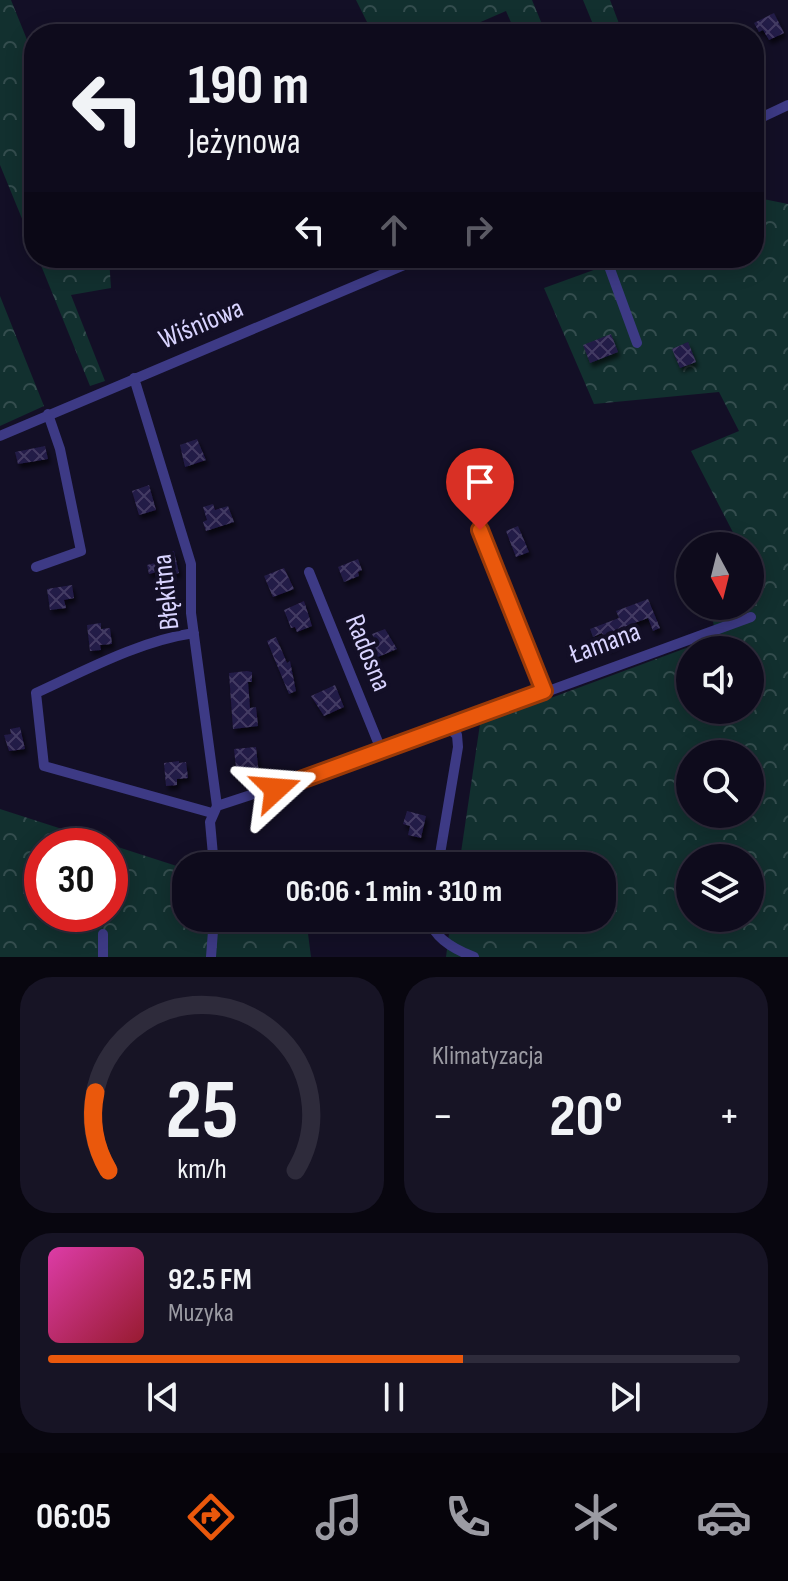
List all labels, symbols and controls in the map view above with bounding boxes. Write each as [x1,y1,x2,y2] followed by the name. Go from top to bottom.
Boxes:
[188,53,309,120] text: 190 m
[56,56,160,160] icon: left
[188,121,301,164] text: Jeżynowa
[288,208,332,252] icon: left
[372,208,416,252] icon: ahead
[456,208,500,252] icon: right
[154,292,248,356] street label: Wiśniowa
[446,448,514,530] pin
[458,460,502,504] icon: arrive
[676,532,764,620] north arrow
[676,532,764,932] map controls
[146,552,186,632] street label: Błękitna
[338,610,398,696] street label: Radosna
[564,615,645,671] street label: Łamana
[676,636,764,724] button: sound
[676,740,764,828] button: search
[234,747,318,831] position arrow
[24,828,128,932] speed limit sign: 30
[676,844,764,932] button: layers
[286,874,502,910] text: 06:06 · 1 min · 310 m
[432,1041,543,1072] text: Klimatyzacja
[166,1062,238,1162] text: 25
[549,1081,623,1153] text: 20°
[432,1090,454,1143] text: −
[718,1090,740,1143] text: +
[177,1152,227,1187] text: km/h
[168,1262,252,1298] text: 92.5 FM
[168,1298,234,1329] text: Muzyka
[141,1375,185,1419] icon: previous
[372,1375,416,1419] icon: pause
[603,1375,647,1419] icon: next
[183,1489,239,1545] icon: directions
[311,1489,367,1545] icon: music
[440,1489,496,1545] icon: phone
[568,1489,624,1545] icon: climate
[696,1489,752,1545] icon: car
[36,1496,111,1539] text: 06:05

